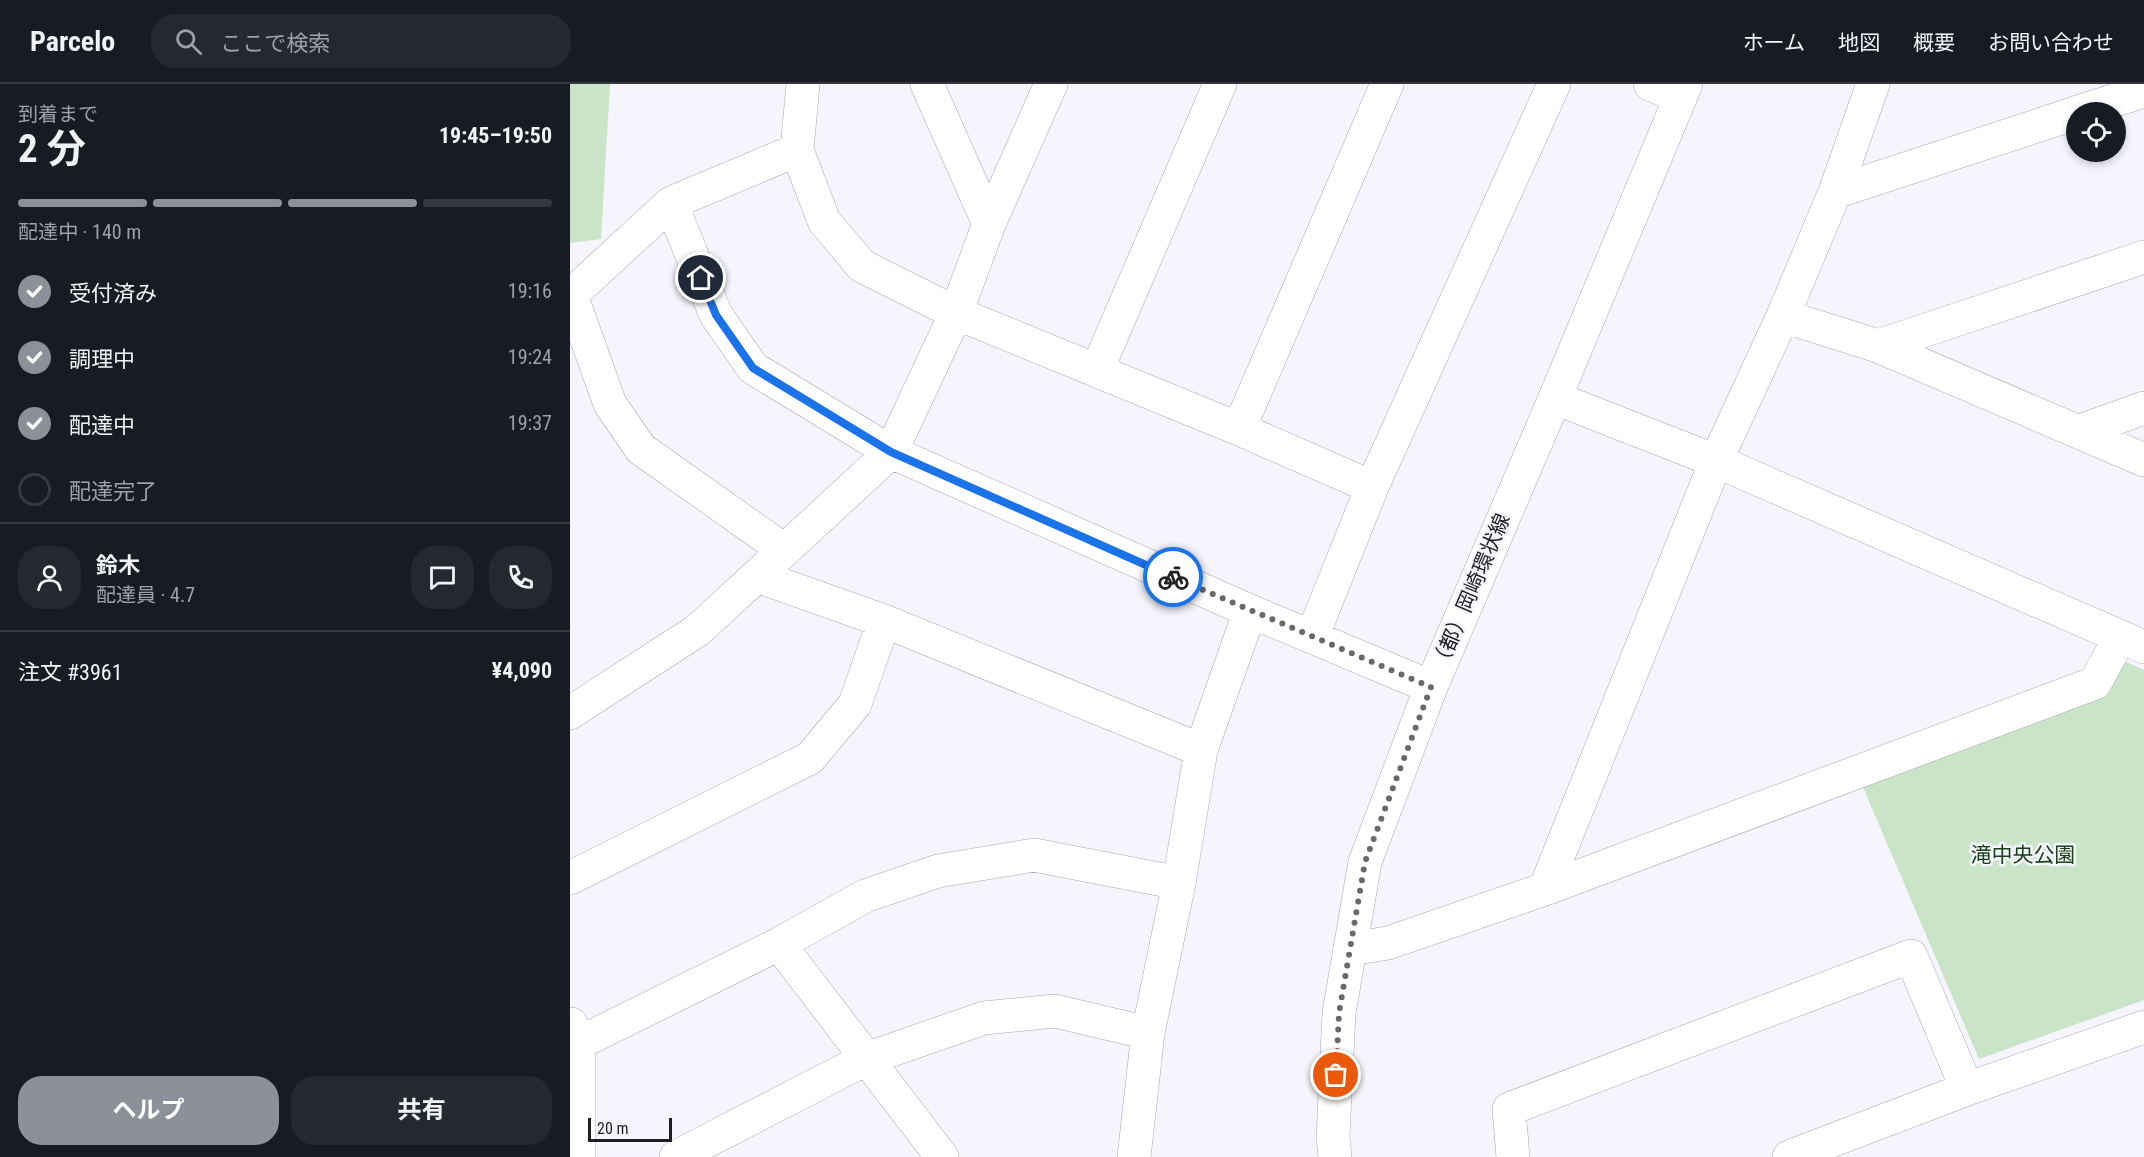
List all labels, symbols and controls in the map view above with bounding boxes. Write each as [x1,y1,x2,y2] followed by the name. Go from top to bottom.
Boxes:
[151,14,571,68] search box
[30,25,115,58] text: Parcelo
[172,25,205,58] icon: search
[220,31,330,56] text: ここで検索
[1743,31,1805,55] text: ホーム
[1838,31,1880,55] text: 地図
[1913,31,1955,55] text: 概要
[1988,31,2114,55] text: お問い合わせ
[18,102,98,126] text: 到着まで
[2066,102,2126,162] map controls
[2066,102,2126,162] button: locate
[439,123,552,148] text: 19:45–19:50
[18,126,86,172] text: 2 分
[18,220,141,244] text: 配達中 · 140 m
[675,252,726,303] pin
[684,261,717,294] icon: home
[18,275,51,308] icon: check
[508,279,552,303] text: 19:16
[69,281,157,306] text: 受付済み
[18,341,51,374] icon: check
[508,345,552,369] text: 19:24
[69,347,135,372] text: 調理中
[18,407,51,440] icon: check
[508,411,552,435] text: 19:37
[69,413,135,438] text: 配達中
[69,479,157,504] text: 配達完了
[1427,510,1515,674] street label: （都）岡崎環状線
[18,546,81,609] button: person
[411,546,474,609] button: chat
[489,546,552,609] button: phone
[1143,547,1203,607] courier
[96,553,140,578] text: 鈴木
[1157,561,1190,594] icon: bike
[96,583,195,607] text: 配達員 · 4.7
[492,658,552,683] text: ¥4,090
[18,660,123,685] text: 注文 #3961
[1971,843,2076,867] park label: 滝中央公園
[1310,1049,1361,1100] pin
[1319,1058,1352,1091] icon: bag
[18,1076,279,1145] button: ヘルプ
[291,1076,552,1145] button: 共有
[588,1115,672,1142] scale bar
[597,1119,629,1138] text: 20 m

